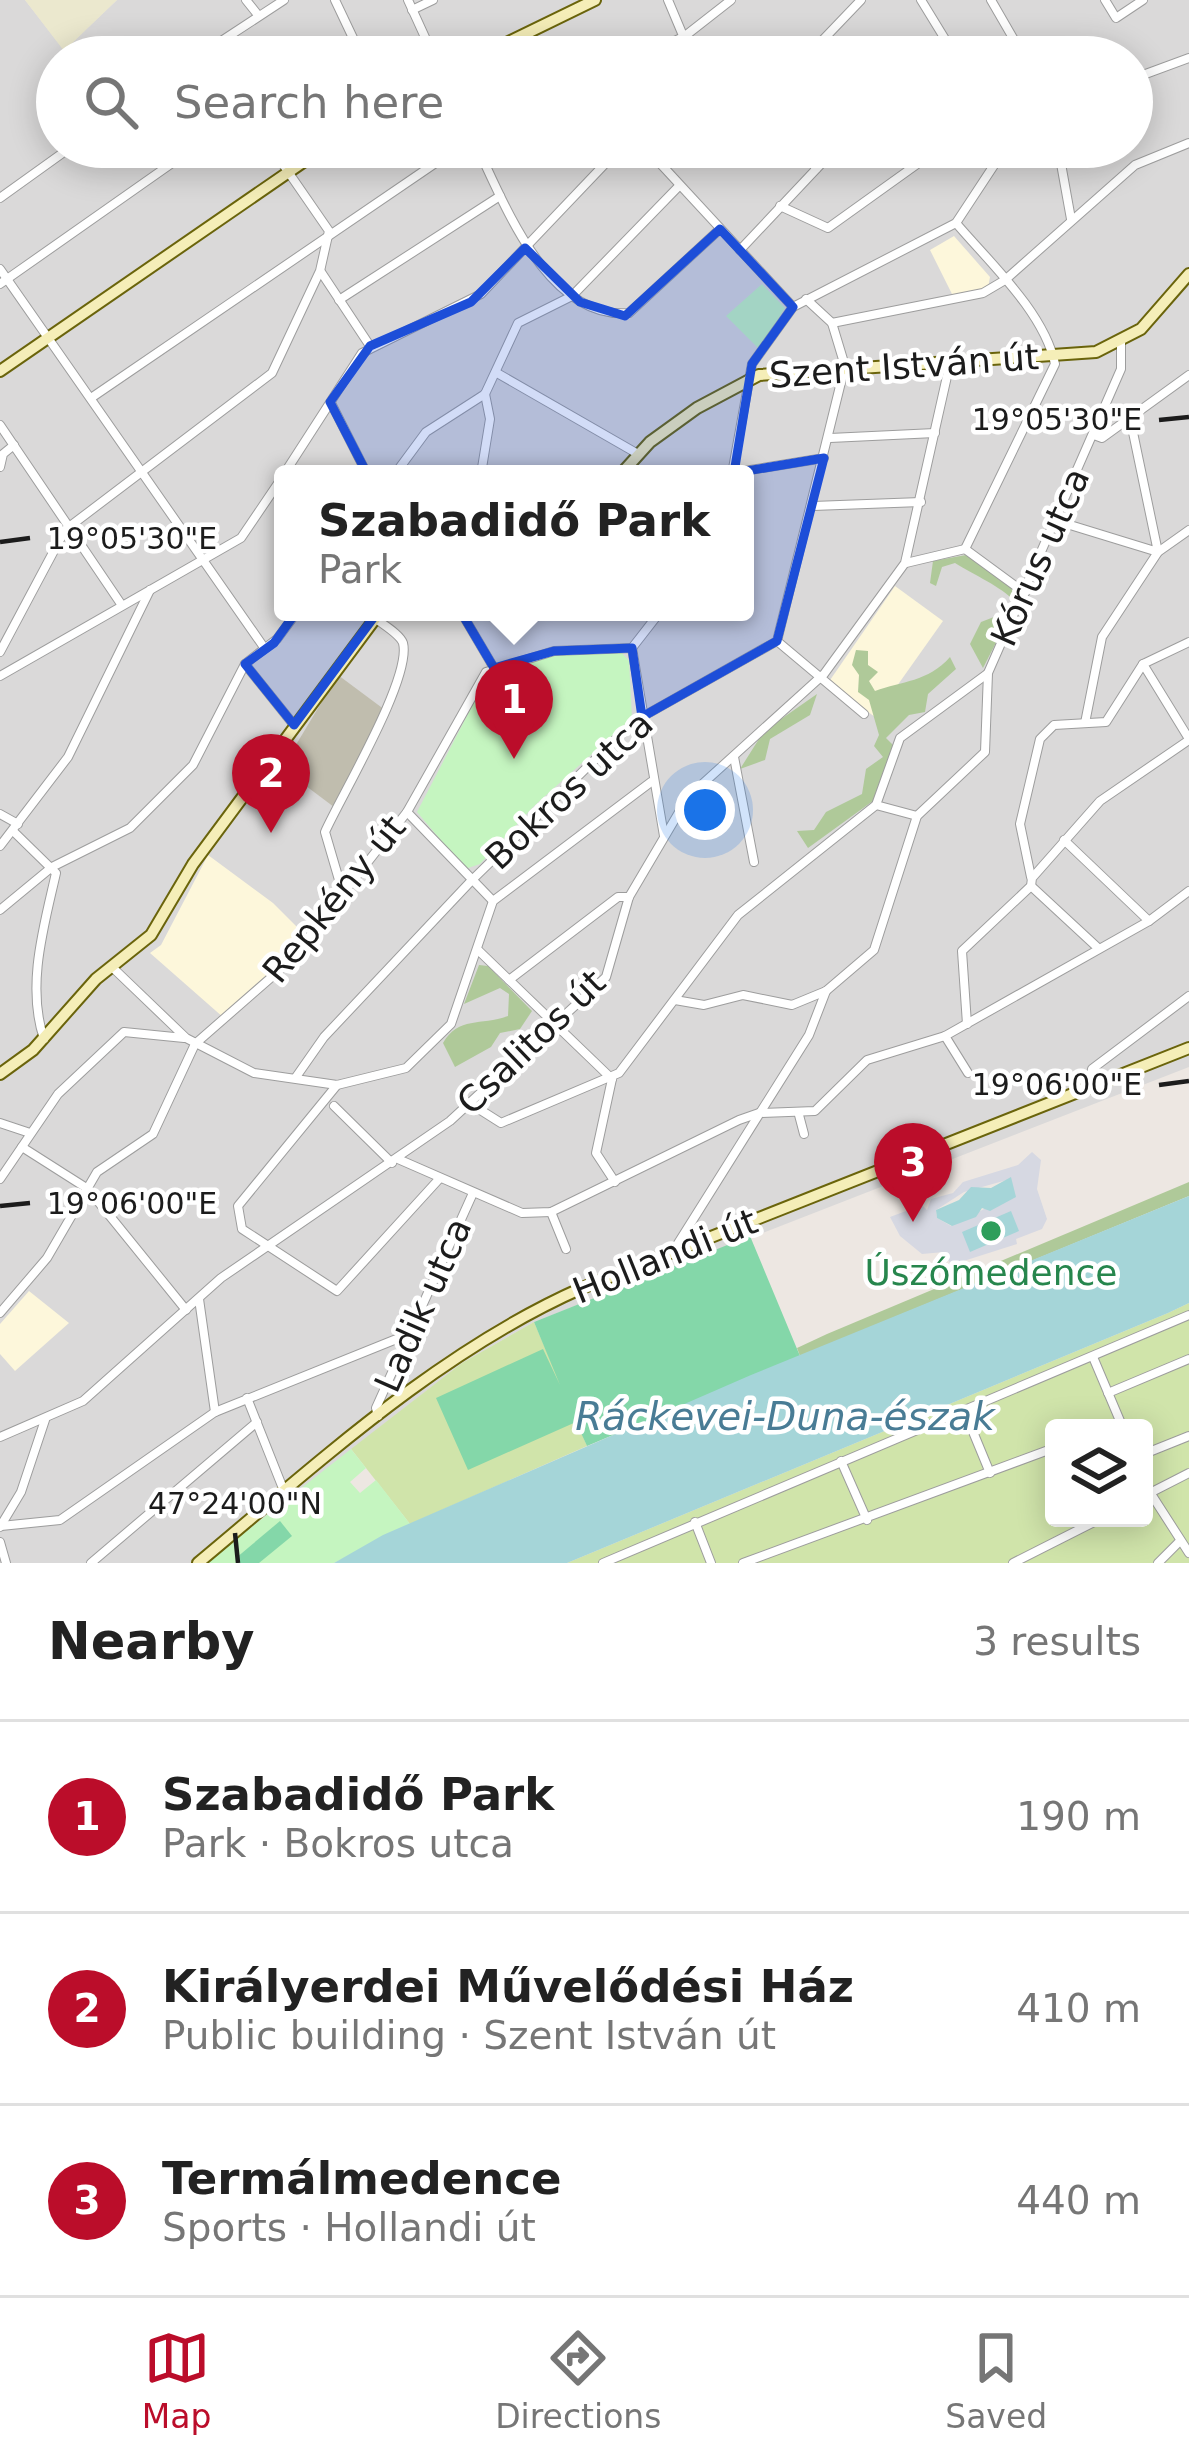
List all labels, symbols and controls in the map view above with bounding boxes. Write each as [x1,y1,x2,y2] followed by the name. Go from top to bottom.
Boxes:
[36,36,1153,168] search box
[78,69,144,135] icon: search
[174,76,444,129] text: Search here
[768,336,1040,396] street label: Szent István út
[972,402,1142,437] text: 19°05'30"E
[983,462,1097,652] street label: Kórus utca
[274,465,754,621] popup
[318,494,710,547] text: Szabadidő Park
[47,521,217,556] text: 19°05'30"E
[318,547,402,592] text: Park
[475,660,553,759] pin: 1
[477,703,661,877] street label: Bokros utca
[232,734,310,833] pin: 2
[675,780,735,840] your location
[254,807,414,991] street label: Repkény út
[449,962,613,1122] street label: Csalitos út
[972,1067,1142,1102] text: 19°06'00"E
[874,1123,952,1222] pin: 3
[47,1186,217,1221] text: 19°06'00"E
[567,1200,763,1312] street label: Hollandi út
[366,1212,480,1398] street label: Ladik utca
[978,1218,1004,1244] marker: Úszómedence
[864,1252,1118,1293] place label: Úszómedence
[575,1394,996,1439] water label: Ráckevei-Duna-észak
[1045,1419,1153,1527] map controls
[1045,1419,1153,1527] button: layers
[148,1486,322,1521] text: 47°24'00"N
[48,1612,255,1671] text: Nearby
[973,1619,1141,1664] text: 3 results
[162,1768,554,1821] text: Szabadidő Park
[73,1794,101,1839] text: 1
[1016,1794,1141,1839] text: 190 m
[162,1821,514,1866] text: Park · Bokros utca
[162,1960,854,2013] text: Királyerdei Művelődési Ház
[73,1986,101,2031] text: 2
[1016,1986,1141,2031] text: 410 m
[162,2013,776,2058] text: Public building · Szent István út
[162,2152,562,2205] text: Termálmedence
[73,2178,101,2223] text: 3
[1016,2178,1141,2223] text: 440 m
[162,2205,536,2250] text: Sports · Hollandi út
[142,2325,212,2436] tab: Map
[495,2325,661,2436] tab: Directions
[945,2325,1047,2436] tab: Saved

